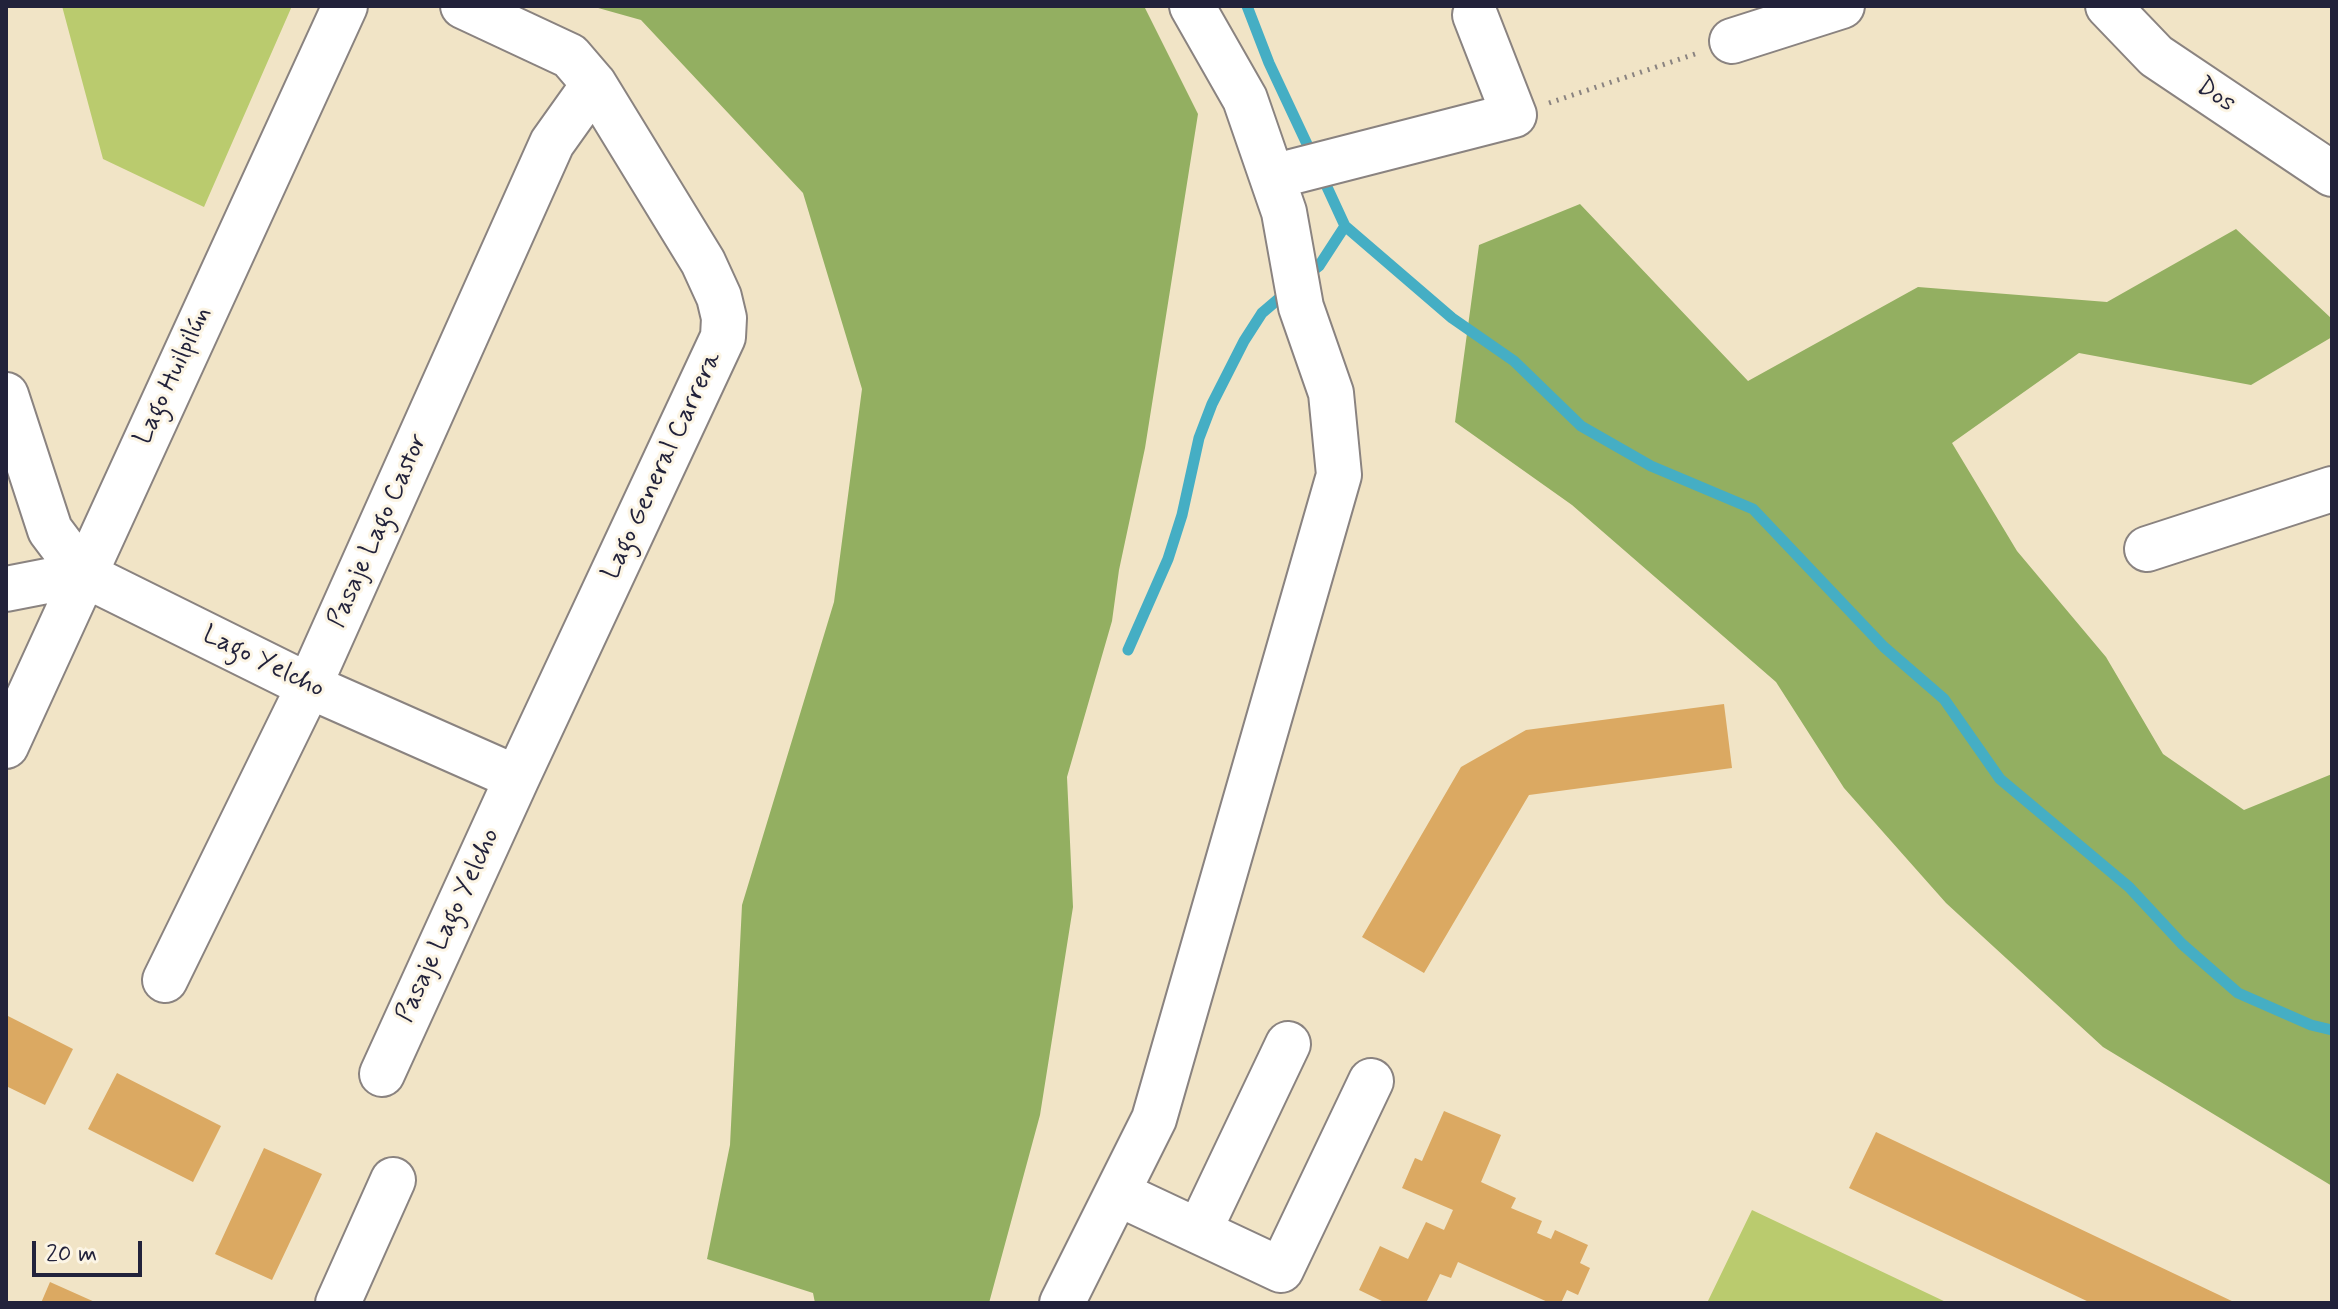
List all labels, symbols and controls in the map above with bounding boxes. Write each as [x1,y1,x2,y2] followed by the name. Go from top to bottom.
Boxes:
[2189,72,2241,120] street label: Dos
[129,302,219,450] street label: Lago Huilpilún
[596,347,730,585] street label: Lago General Carrera
[322,429,436,633] street label: Pasaje Lago Castor
[197,620,329,706] street label: Lago Yelcho
[390,824,508,1028] street label: Pasaje Lago Yelcho
[36,1225,146,1275] scale bar
[46,1239,97,1270] text: 20 m

